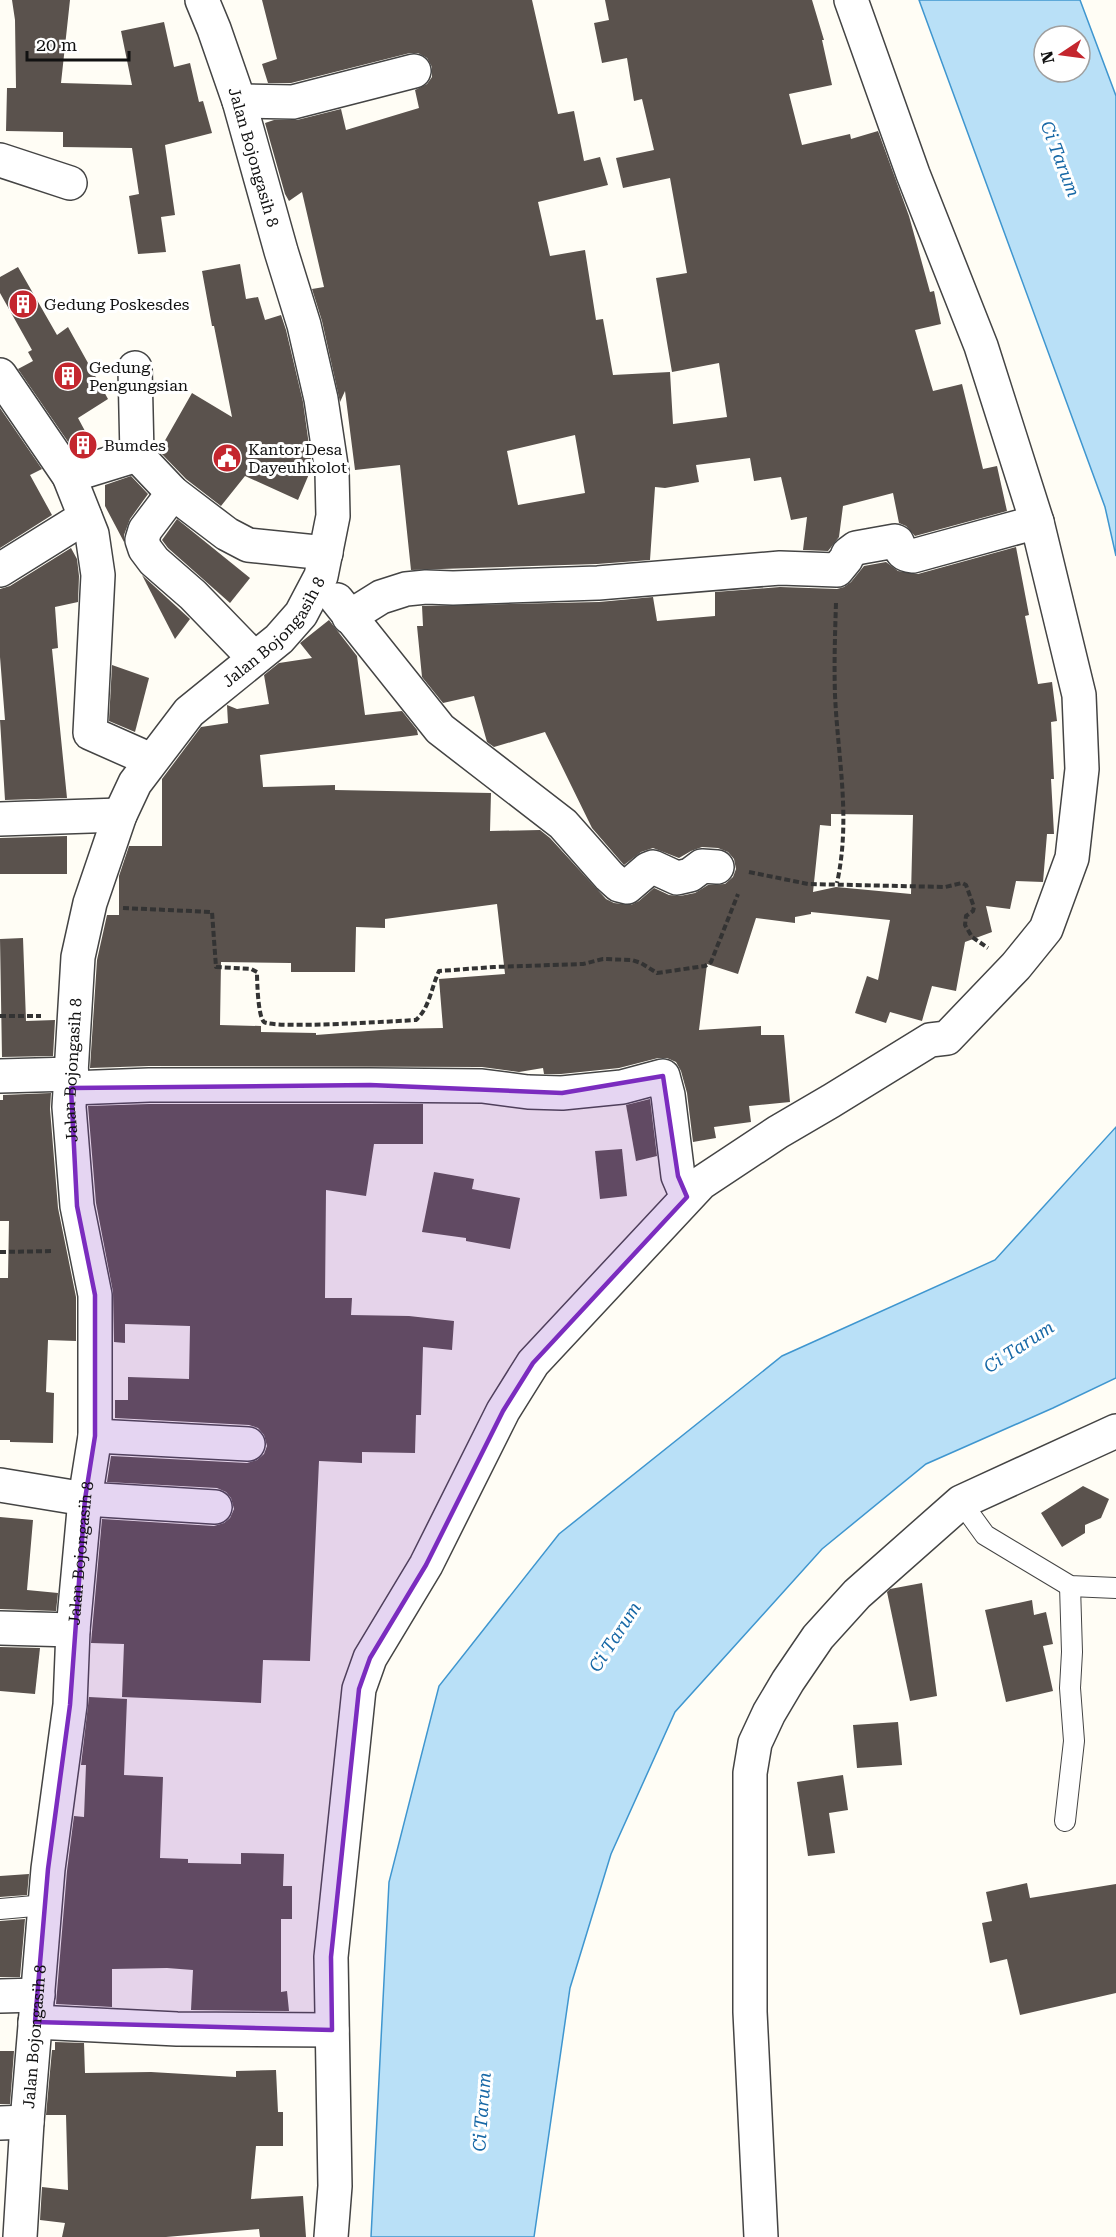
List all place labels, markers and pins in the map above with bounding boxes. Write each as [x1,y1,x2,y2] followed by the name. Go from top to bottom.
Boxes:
[7,288,39,320] building icon: Gedung Poskesdes
[44,295,190,314] place label: Gedung Poskesdes
[89,358,188,395] place label: Gedung Pengungsian
[52,360,84,392] building icon: Gedung Pengungsian
[67,429,99,461] building icon: Bumdes
[104,436,166,455] place label: Bumdes
[248,440,347,477] place label: Kantor Desa Dayeuhkolot
[211,442,243,474] public building icon: Kantor Desa Dayeuhkolot

